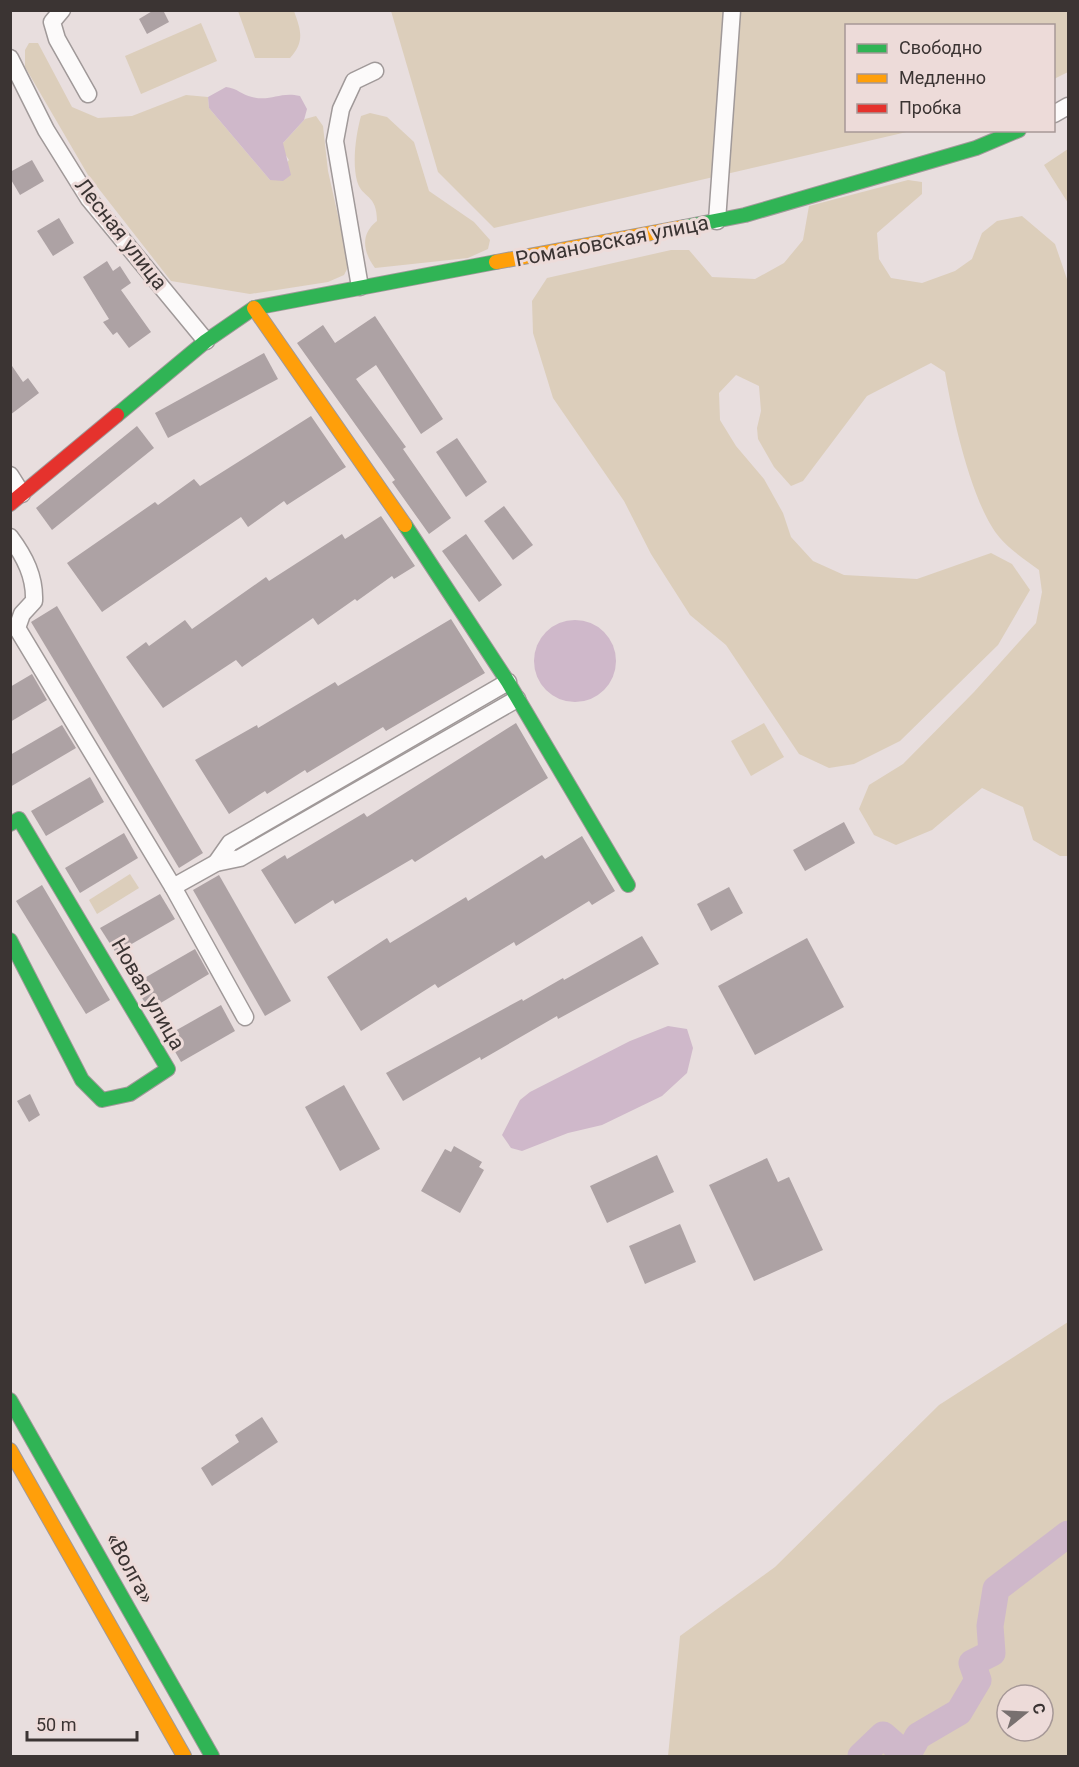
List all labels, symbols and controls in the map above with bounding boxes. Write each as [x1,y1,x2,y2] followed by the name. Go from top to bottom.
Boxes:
[845,24,1055,132] legend
[899,37,982,58] text: Свободно
[899,67,986,88] text: Медленно
[899,97,962,118] text: Пробка
[70,173,172,295] street label: Лесная улица
[513,210,711,272] street label: Романовская улица
[106,934,190,1054] street label: Новая улица
[101,1529,159,1608] street label: «Волга»
[995,1683,1055,1743] north arrow
[1028,1701,1049,1716] text: С
[27,1704,136,1742] scale bar
[36,1714,76,1735] text: 50 m

